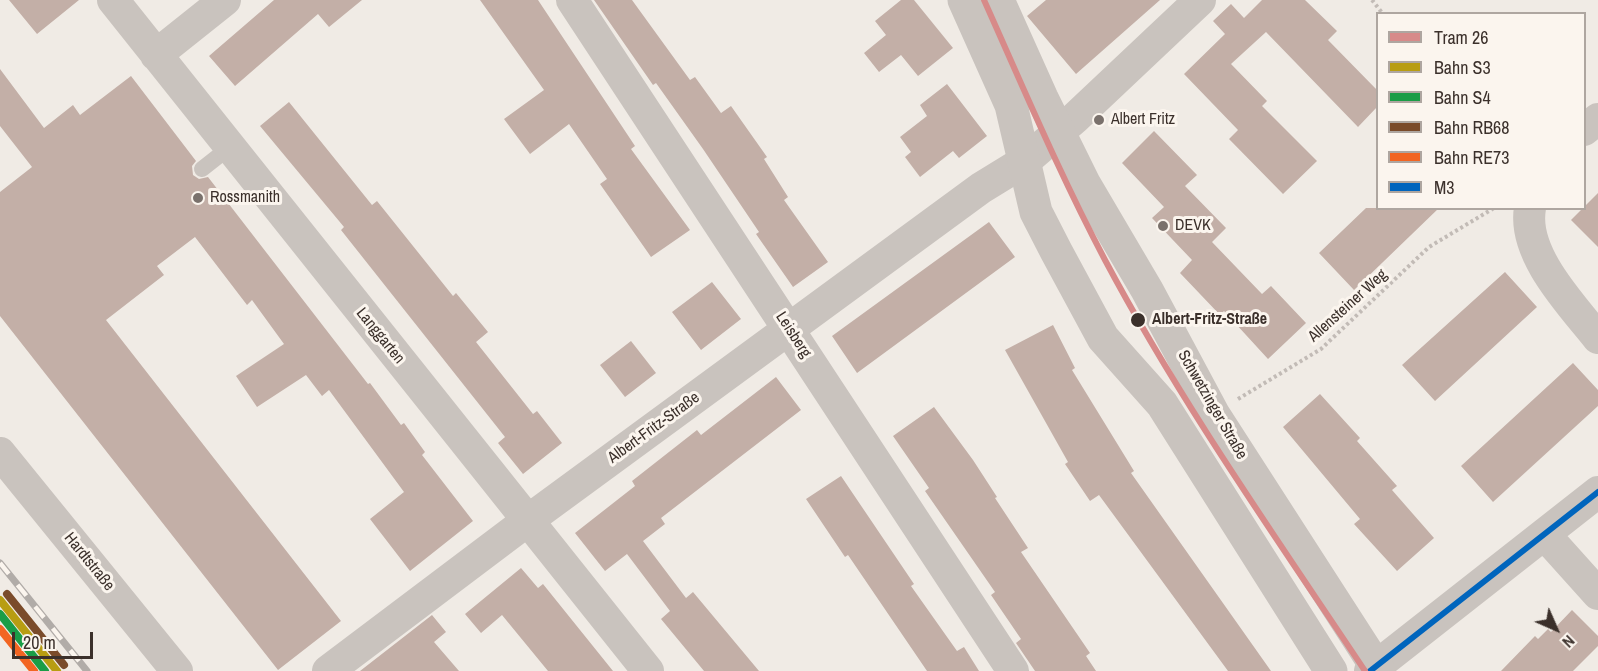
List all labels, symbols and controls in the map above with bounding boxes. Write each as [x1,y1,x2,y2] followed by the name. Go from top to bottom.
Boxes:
[1376,12,1586,210] legend
[1434,25,1488,50] text: Tram 26
[1434,55,1491,80] text: Bahn S3
[1434,85,1491,110] text: Bahn S4
[1111,110,1175,130] place label: Albert Fritz
[1092,113,1106,127] marker: Albert Fritz
[1434,115,1510,140] text: Bahn RB68
[1434,145,1510,170] text: Bahn RE73
[1434,175,1455,200] text: M3
[210,188,280,208] place label: Rossmanith
[191,191,205,205] marker: Rossmanith
[1175,216,1211,236] place label: DEVK
[1156,219,1170,233] marker: DEVK
[1305,266,1391,346] street label: Allensteiner Weg
[352,304,408,368] street label: Langgarten
[771,308,815,362] street label: Leisberg
[1152,310,1267,330] place label: Albert-Fritz-Straße
[1129,311,1147,329] marker: Albert-Fritz-Straße
[1173,347,1251,463] street label: Schwetzinger Straße
[604,388,704,468] street label: Albert-Fritz-Straße
[60,529,118,595] street label: Hardtstraße
[1526,599,1586,659] north arrow
[15,620,96,658] scale bar
[23,630,56,655] text: 20 m
[1558,631,1580,653] text: N

